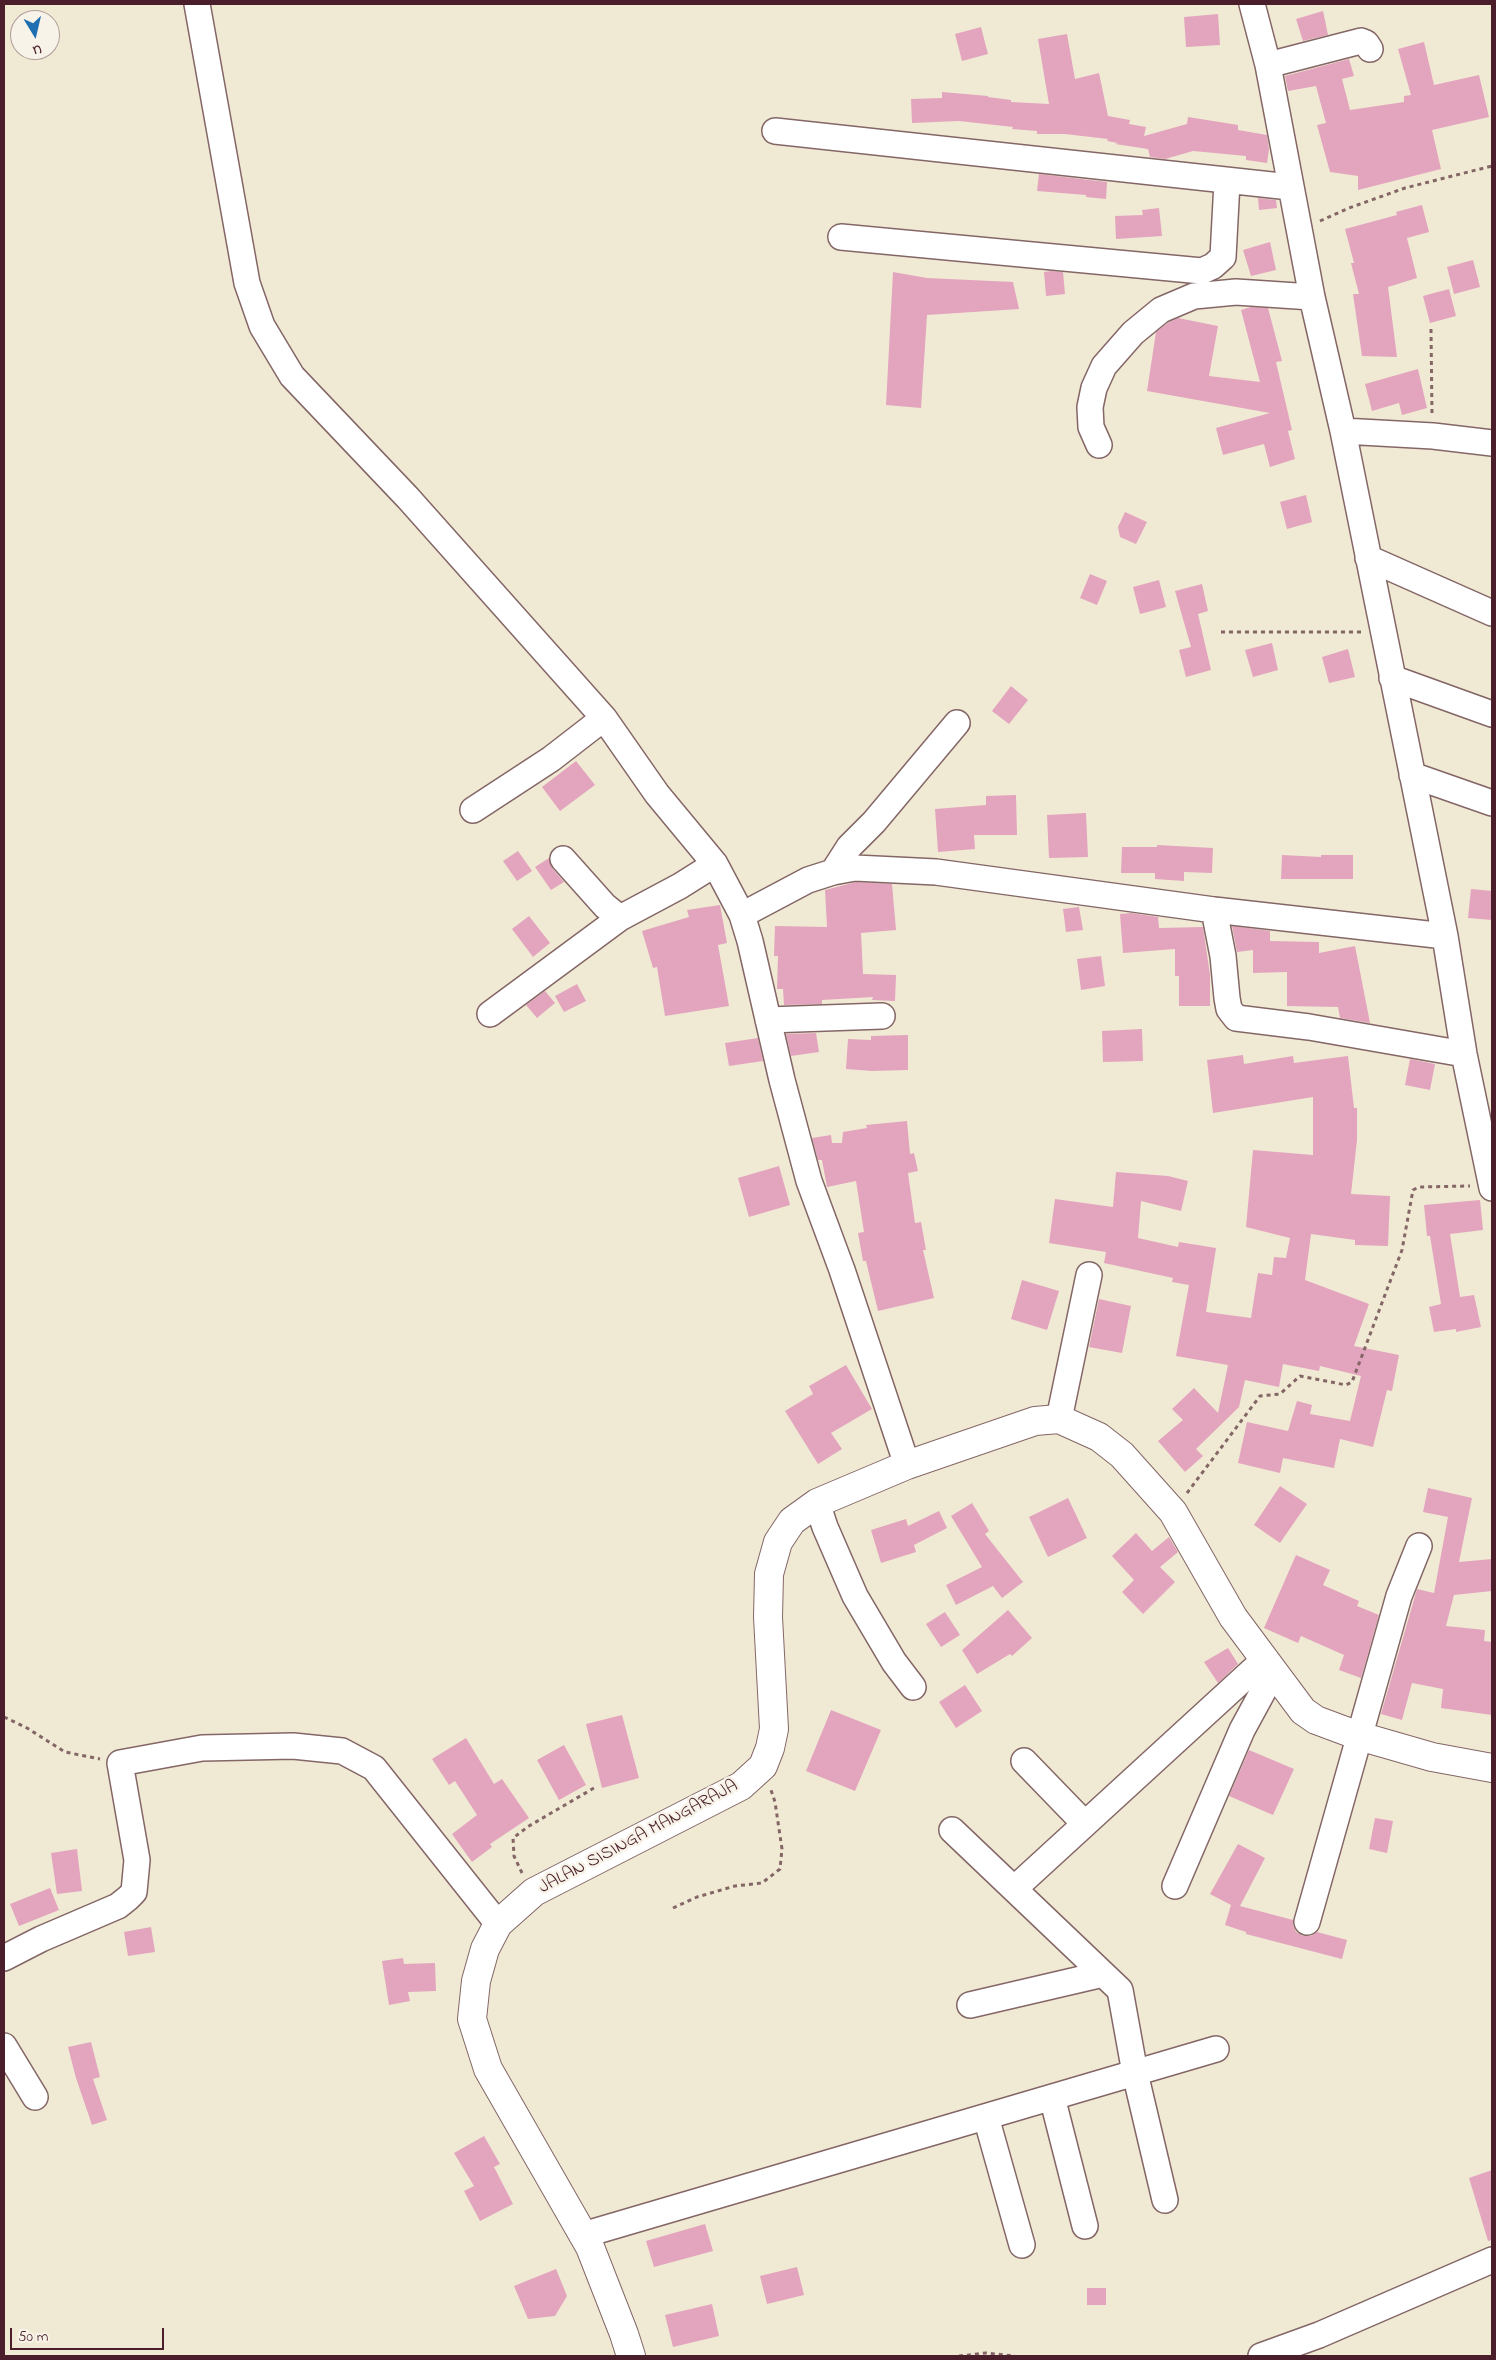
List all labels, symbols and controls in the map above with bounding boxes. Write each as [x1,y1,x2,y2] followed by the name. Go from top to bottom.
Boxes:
[10,10,60,60] north arrow
[31,38,43,60] text: U
[536,1776,742,1900] street label: JALAN SISINGA MANGARAJA
[12,2318,166,2350] scale bar
[18,2326,48,2348] text: 50 m

